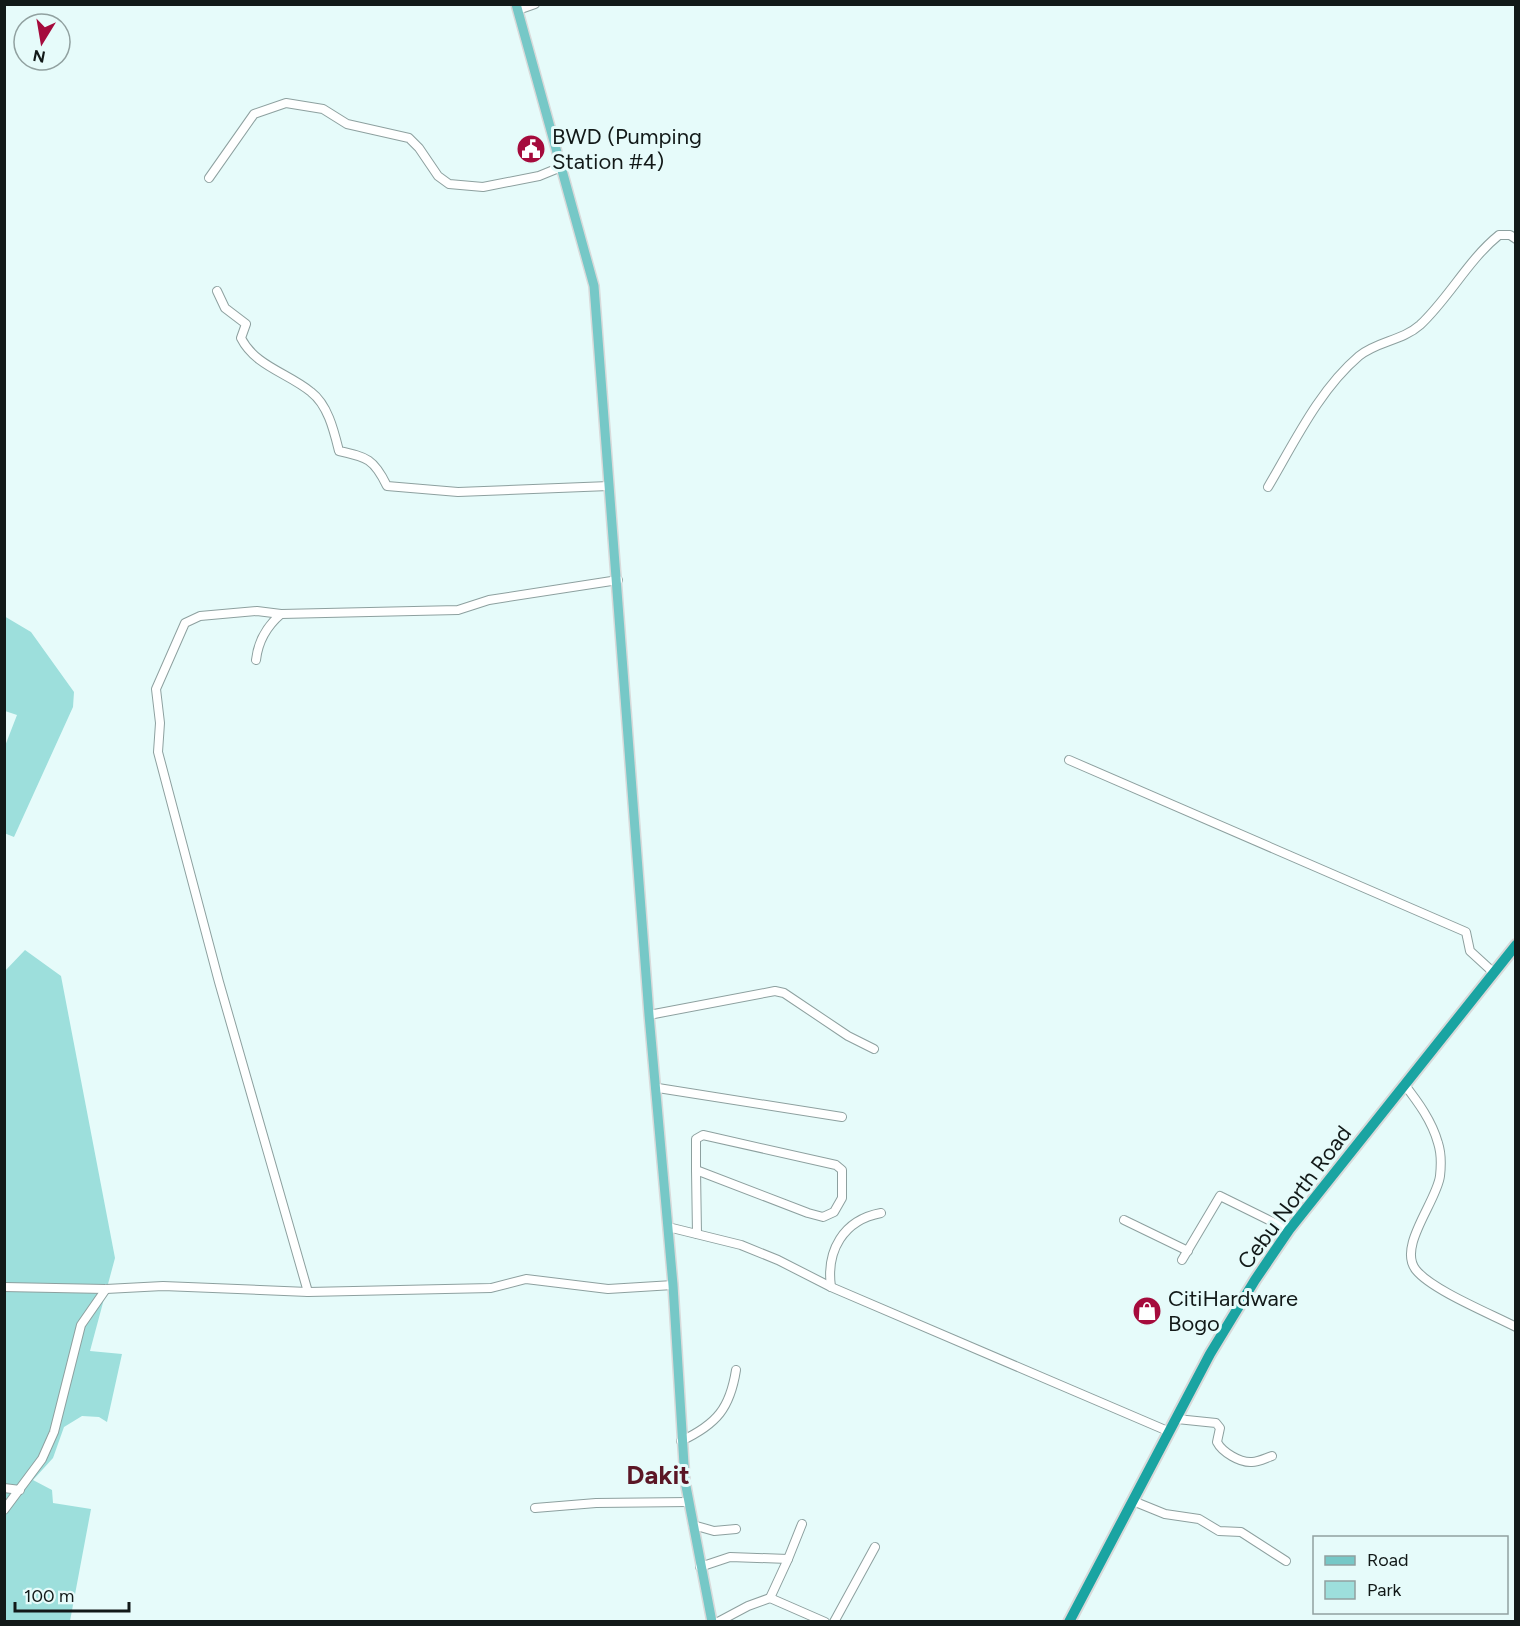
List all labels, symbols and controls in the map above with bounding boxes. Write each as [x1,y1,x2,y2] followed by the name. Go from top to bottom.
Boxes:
[12,12,72,72] north arrow
[31,46,47,67] text: N
[552,123,702,175] place label: BWD (Pumping Station #4)
[515,133,547,165] public building icon: BWD (Pumping Station #4)
[1232,1120,1357,1274] street label: Cebu North Road
[1168,1285,1298,1337] place label: CitiHardware Bogo
[1131,1295,1163,1327] shop icon: CitiHardware Bogo
[626,1459,690,1491] district label: Dakit
[1313,1536,1508,1614] legend
[1367,1549,1408,1571] text: Road
[15,1575,129,1613] scale bar
[1367,1579,1402,1601] text: Park
[24,1585,74,1607] text: 100 m

